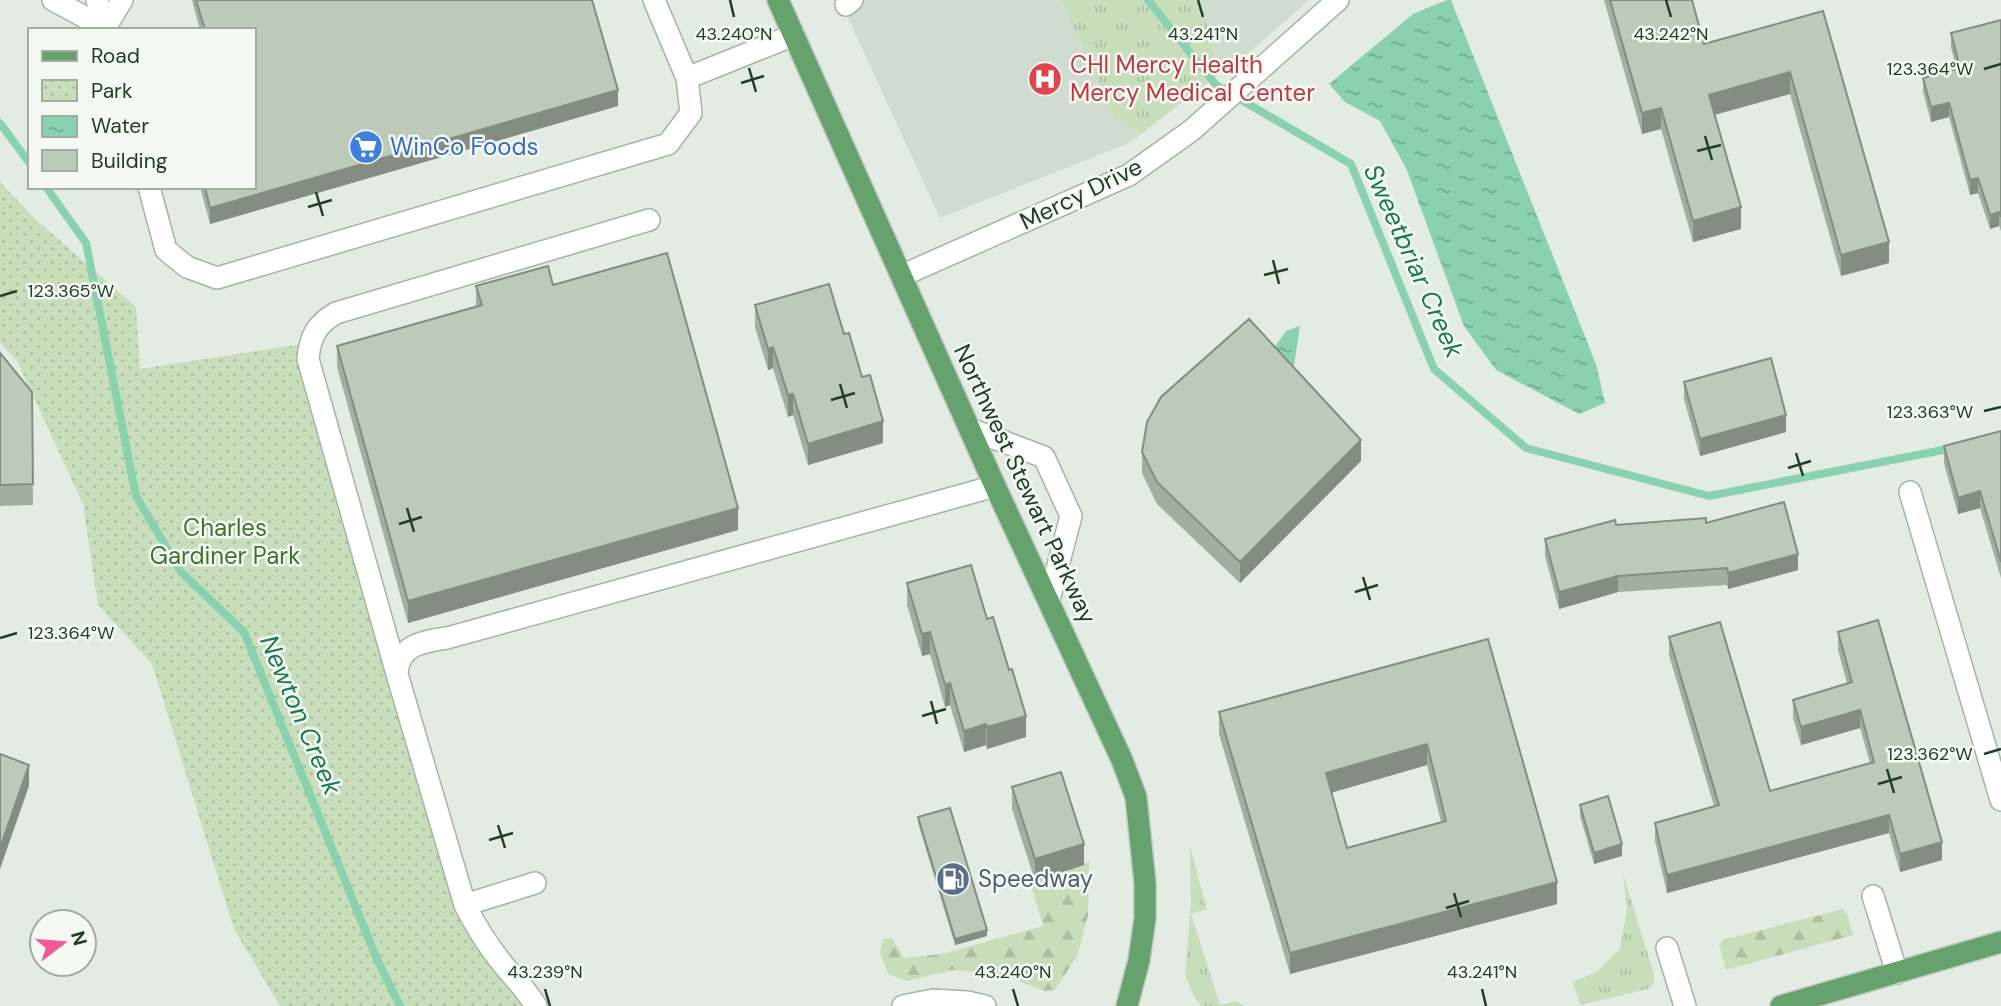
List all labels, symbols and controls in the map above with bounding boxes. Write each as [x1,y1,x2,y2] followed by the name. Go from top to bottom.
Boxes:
[695,22,773,46] text: 43.240°N
[1168,22,1238,46] text: 43.241°N
[1633,22,1709,46] text: 43.242°N
[28,28,256,189] legend
[91,42,140,70] text: Road
[1070,49,1315,108] place label: CHI Mercy Health Mercy Medical Center
[1887,57,1973,81] text: 123.364°W
[1026,60,1064,98] hospital icon: CHI Mercy Health Mercy Medical Center
[91,77,133,105] text: Park
[91,112,149,140] text: Water
[347,128,385,166] supermarket icon: WinCo Foods
[390,131,539,162] place label: WinCo Foods
[91,147,168,175] text: Building
[1014,151,1147,237] street label: Mercy Drive
[1356,159,1472,364] water label: Sweetbriar Creek
[28,279,114,303] text: 123.365°W
[947,339,1104,628] street label: Northwest Stewart Parkway
[1887,400,1973,424] text: 123.363°W
[150,512,300,571] park label: Charles Gardiner Park
[28,621,114,645] text: 123.364°W
[252,630,350,801] water label: Newton Creek
[1887,742,1973,766] text: 123.362°W
[934,860,972,898] fuel station icon: Speedway
[978,863,1093,894] place label: Speedway
[28,908,98,978] north arrow
[65,928,93,949] text: N
[507,960,583,984] text: 43.239°N
[974,960,1052,984] text: 43.240°N
[1447,960,1517,984] text: 43.241°N

